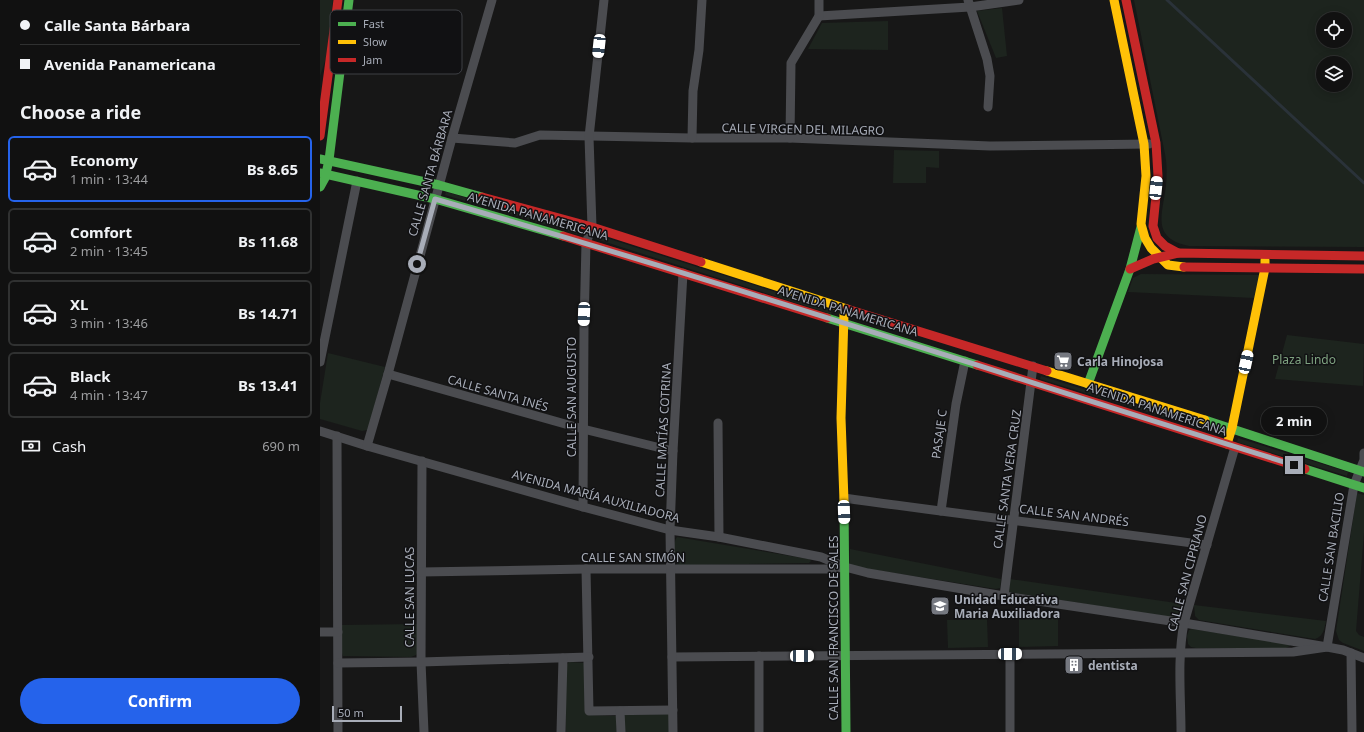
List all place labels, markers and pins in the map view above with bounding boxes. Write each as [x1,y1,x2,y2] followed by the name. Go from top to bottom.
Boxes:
[1052,350,1074,372] supermarket icon: Carla Hinojosa
[1077,353,1164,370] place label: Carla Hinojosa
[954,591,1060,622] place label: Unidad Educativa Maria Auxiliadora
[929,595,951,617] school or university icon: Unidad Educativa Maria Auxiliadora
[1063,654,1085,676] building icon: dentista
[1088,657,1138,674] place label: dentista

